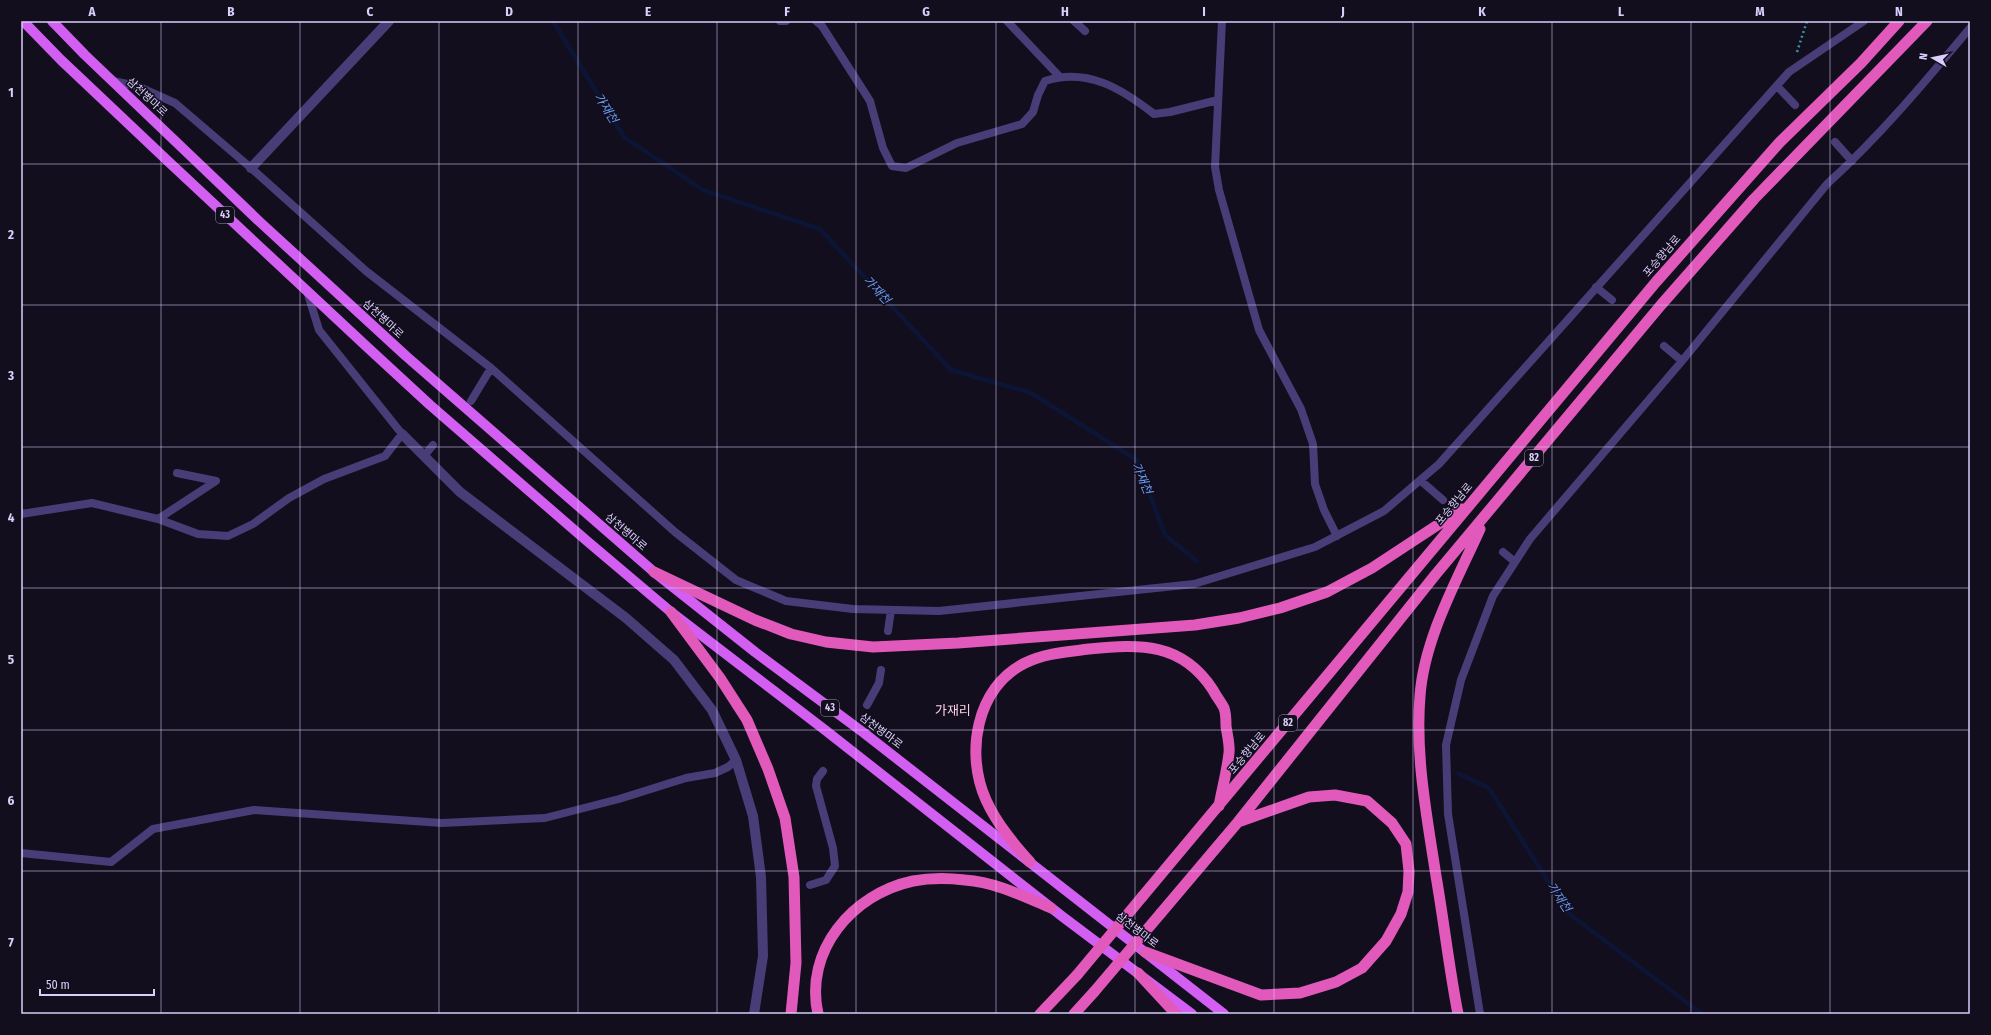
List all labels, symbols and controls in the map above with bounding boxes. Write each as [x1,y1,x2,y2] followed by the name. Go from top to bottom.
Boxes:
[87,4,96,19] text: A
[227,4,235,19] text: B
[367,4,374,19] text: C
[505,4,513,19] text: D
[645,4,651,19] text: E
[784,4,790,19] text: F
[922,4,930,19] text: G
[1061,4,1069,19] text: H
[1202,4,1206,19] text: I
[1340,4,1345,19] text: J
[1478,4,1486,19] text: K
[1618,4,1624,19] text: L
[1755,4,1765,19] text: M
[1895,4,1903,19] text: N
[1913,38,1953,78] north arrow
[1917,52,1931,61] text: N
[124,75,170,119] street label: 삼천병마로
[8,85,14,100] text: 1
[591,90,622,127] water label: 가재천
[216,207,234,223] road number: 43
[7,227,14,242] text: 2
[1640,233,1684,279] street label: 포승향남로
[861,273,895,308] water label: 가재천
[360,297,406,341] street label: 삼천병마로
[7,368,14,383] text: 3
[1525,450,1543,466] road number: 82
[1129,460,1156,498] water label: 가재천
[1433,480,1475,528] street label: 포승향남로
[8,510,15,525] text: 4
[603,510,649,554] street label: 삼천병마로
[8,652,14,667] text: 5
[821,700,839,716] road number: 43
[935,703,971,718] district label: 가재리
[857,711,905,751] street label: 삼천병마로
[1279,715,1297,731] road number: 82
[1226,729,1268,777] street label: 포승향남로
[8,793,15,808] text: 6
[1544,879,1575,916] water label: 가재천
[1113,909,1161,951] street label: 삼천병마로
[8,935,14,950] text: 7
[40,971,154,997] scale bar
[46,978,70,992] text: 50 m

